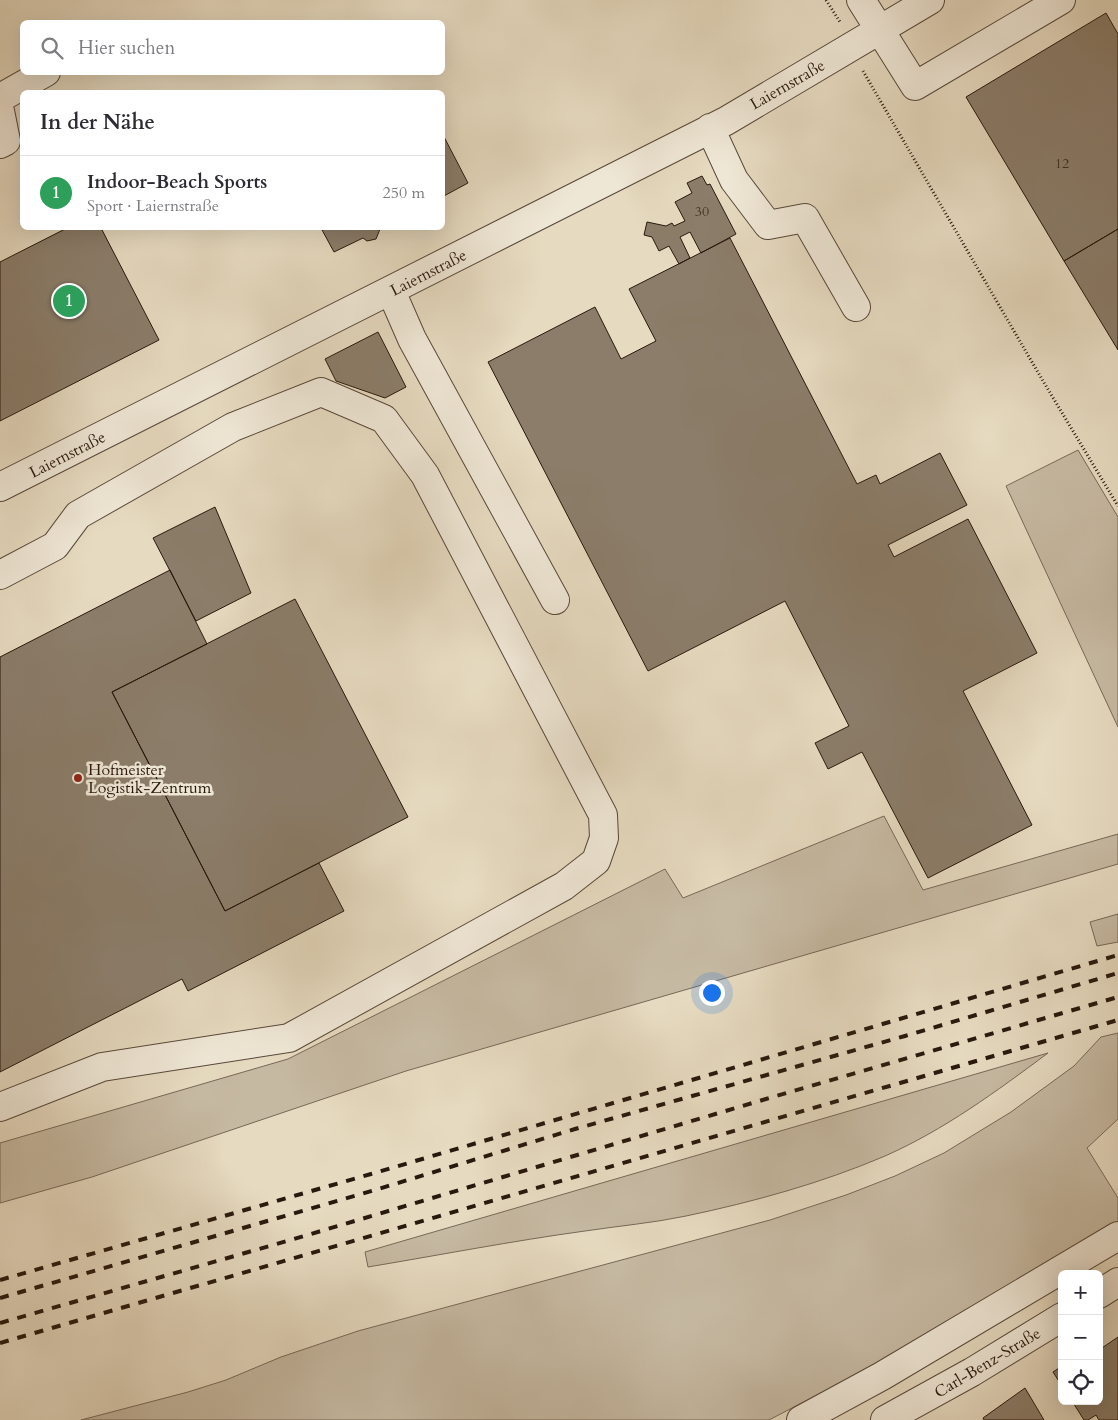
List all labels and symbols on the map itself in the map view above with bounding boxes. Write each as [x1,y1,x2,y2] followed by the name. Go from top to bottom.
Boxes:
[746,55,829,115] street label: Laiernstraße
[1055,154,1069,173] house number: 12
[695,202,709,221] house number: 30
[386,244,471,302] street label: Laiernstraße
[53,282,85,320] pin: 1
[25,426,110,484] street label: Laiernstraße
[88,759,212,799] place label: Hofmeister Logistik-Zentrum
[72,772,84,784] marker: Hofmeister Logistik-Zentrum
[699,980,725,1006] your location
[930,1322,1045,1403] street label: Carl-Benz-Straße

